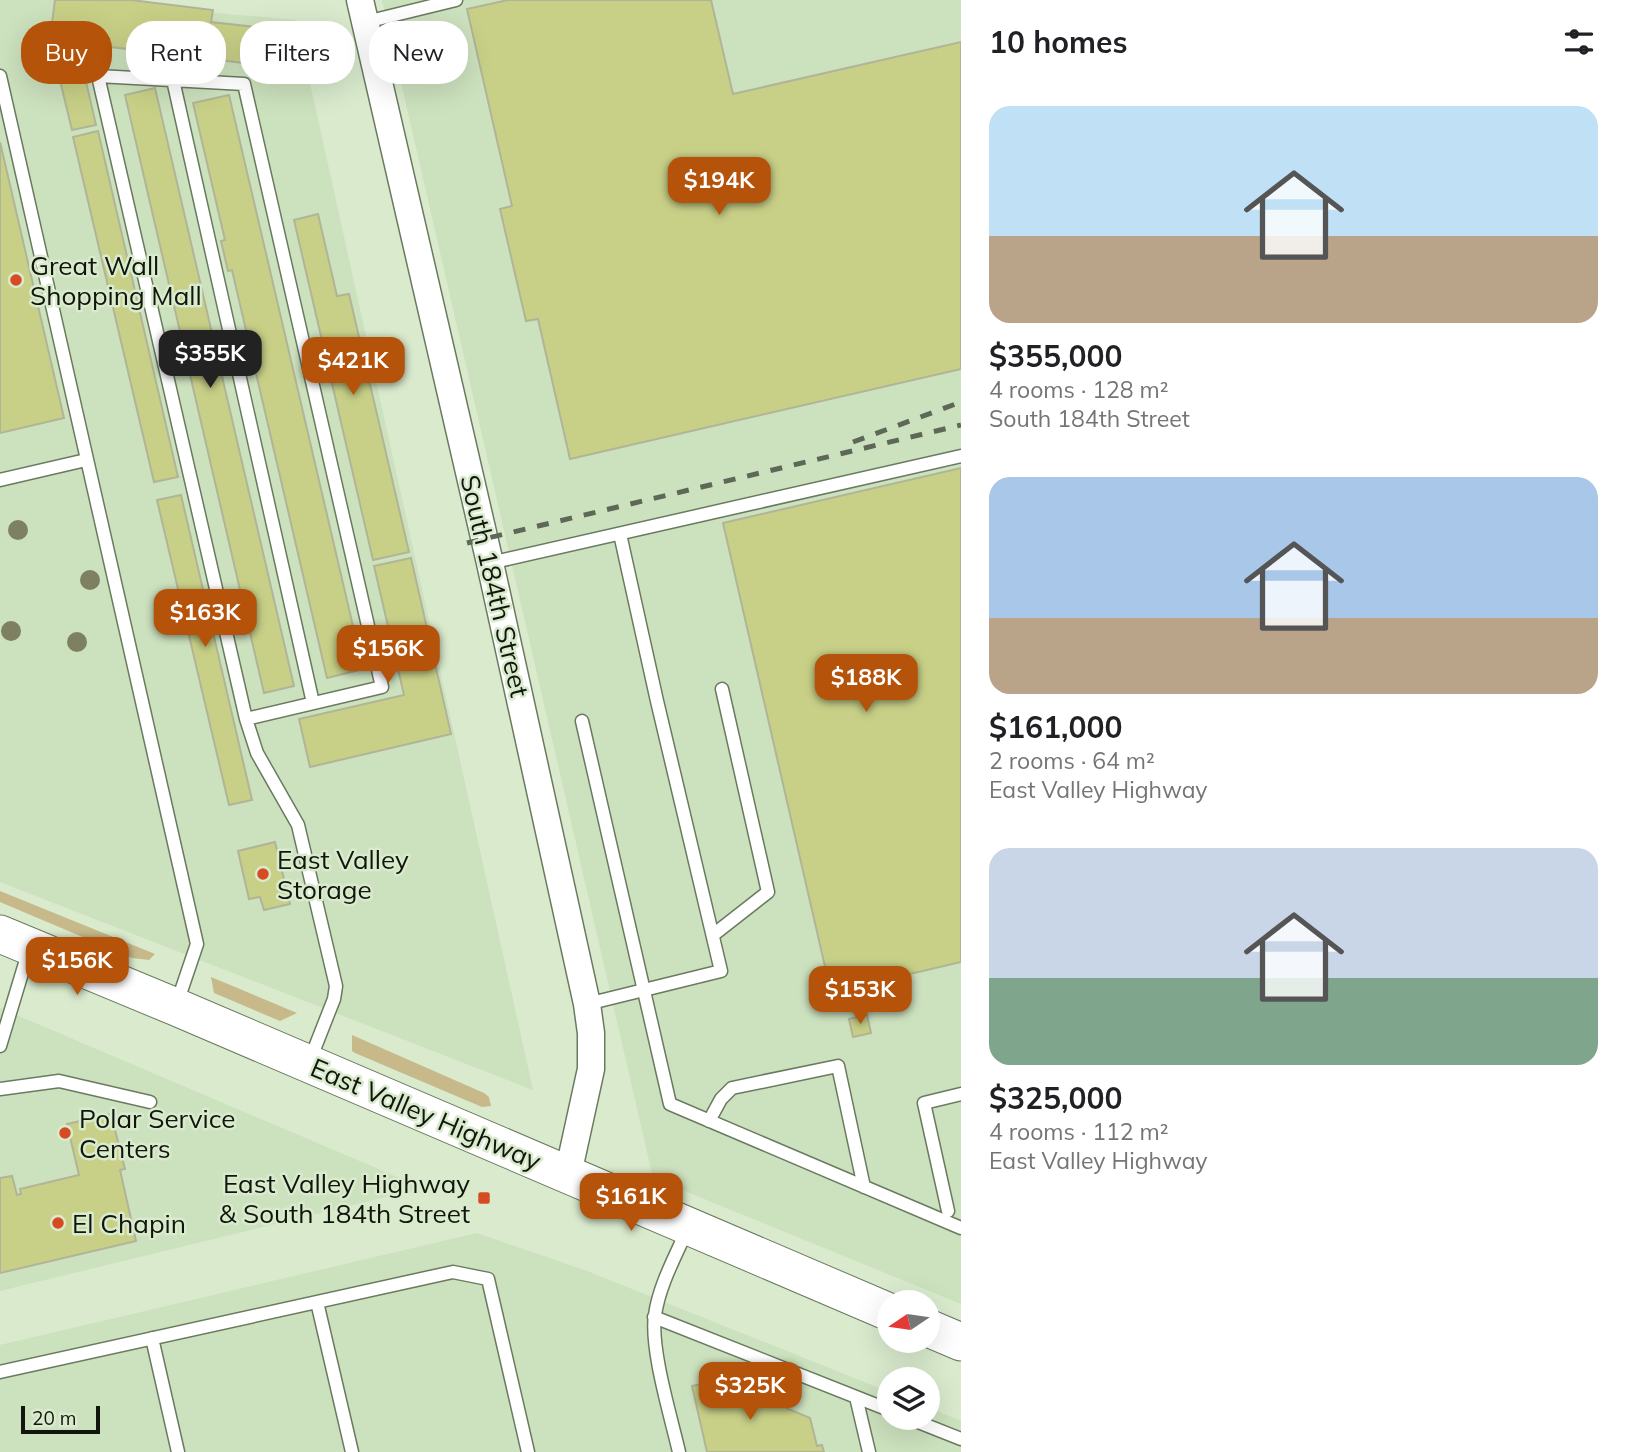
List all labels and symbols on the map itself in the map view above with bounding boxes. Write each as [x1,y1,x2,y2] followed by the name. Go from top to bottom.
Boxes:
[670,158,768,217] pin: $194K
[30,249,202,312] place label: Great Wall Shopping Mall
[8,272,24,288] marker: Great Wall Shopping Mall
[161,330,259,390] pin: $355K
[304,338,402,397] pin: $421K
[453,472,537,700] street label: South 184th Street
[156,590,254,649] pin: $163K
[339,626,437,685] pin: $156K
[817,654,915,714] pin: $188K
[277,843,409,906] place label: East Valley Storage
[255,866,271,882] marker: East Valley Storage
[28,937,126,997] pin: $156K
[811,967,909,1026] pin: $153K
[306,1051,546,1178] street label: East Valley Highway
[79,1102,236,1165] place label: Polar Service Centers
[57,1125,73,1141] marker: Polar Service Centers
[219,1167,470,1230] place label: East Valley Highway & South 184th Street
[582,1174,680,1233] pin: $161K
[476,1190,492,1206] marker: East Valley Highway & South 184th Street
[72,1207,186,1240] place label: El Chapin
[50,1215,66,1231] marker: El Chapin
[877,1290,940,1353] north arrow
[701,1362,799,1422] pin: $325K
[21,1403,100,1435] scale bar

